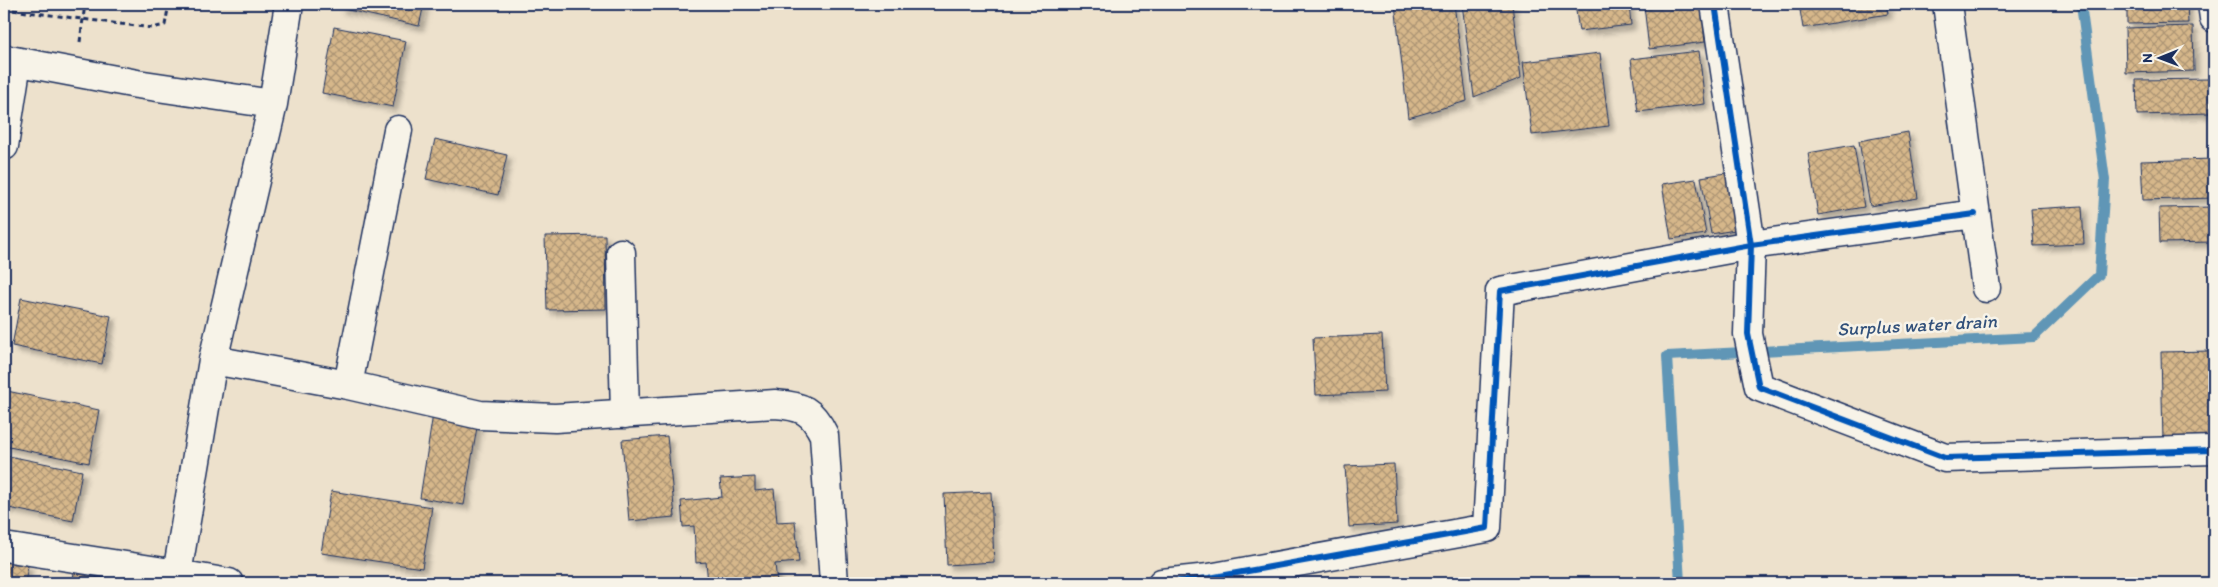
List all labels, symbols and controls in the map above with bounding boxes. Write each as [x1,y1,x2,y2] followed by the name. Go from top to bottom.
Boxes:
[2136,32,2186,82] north arrow
[2139,53,2156,63] text: N
[1836,309,1998,341] water label: Surplus water drain

